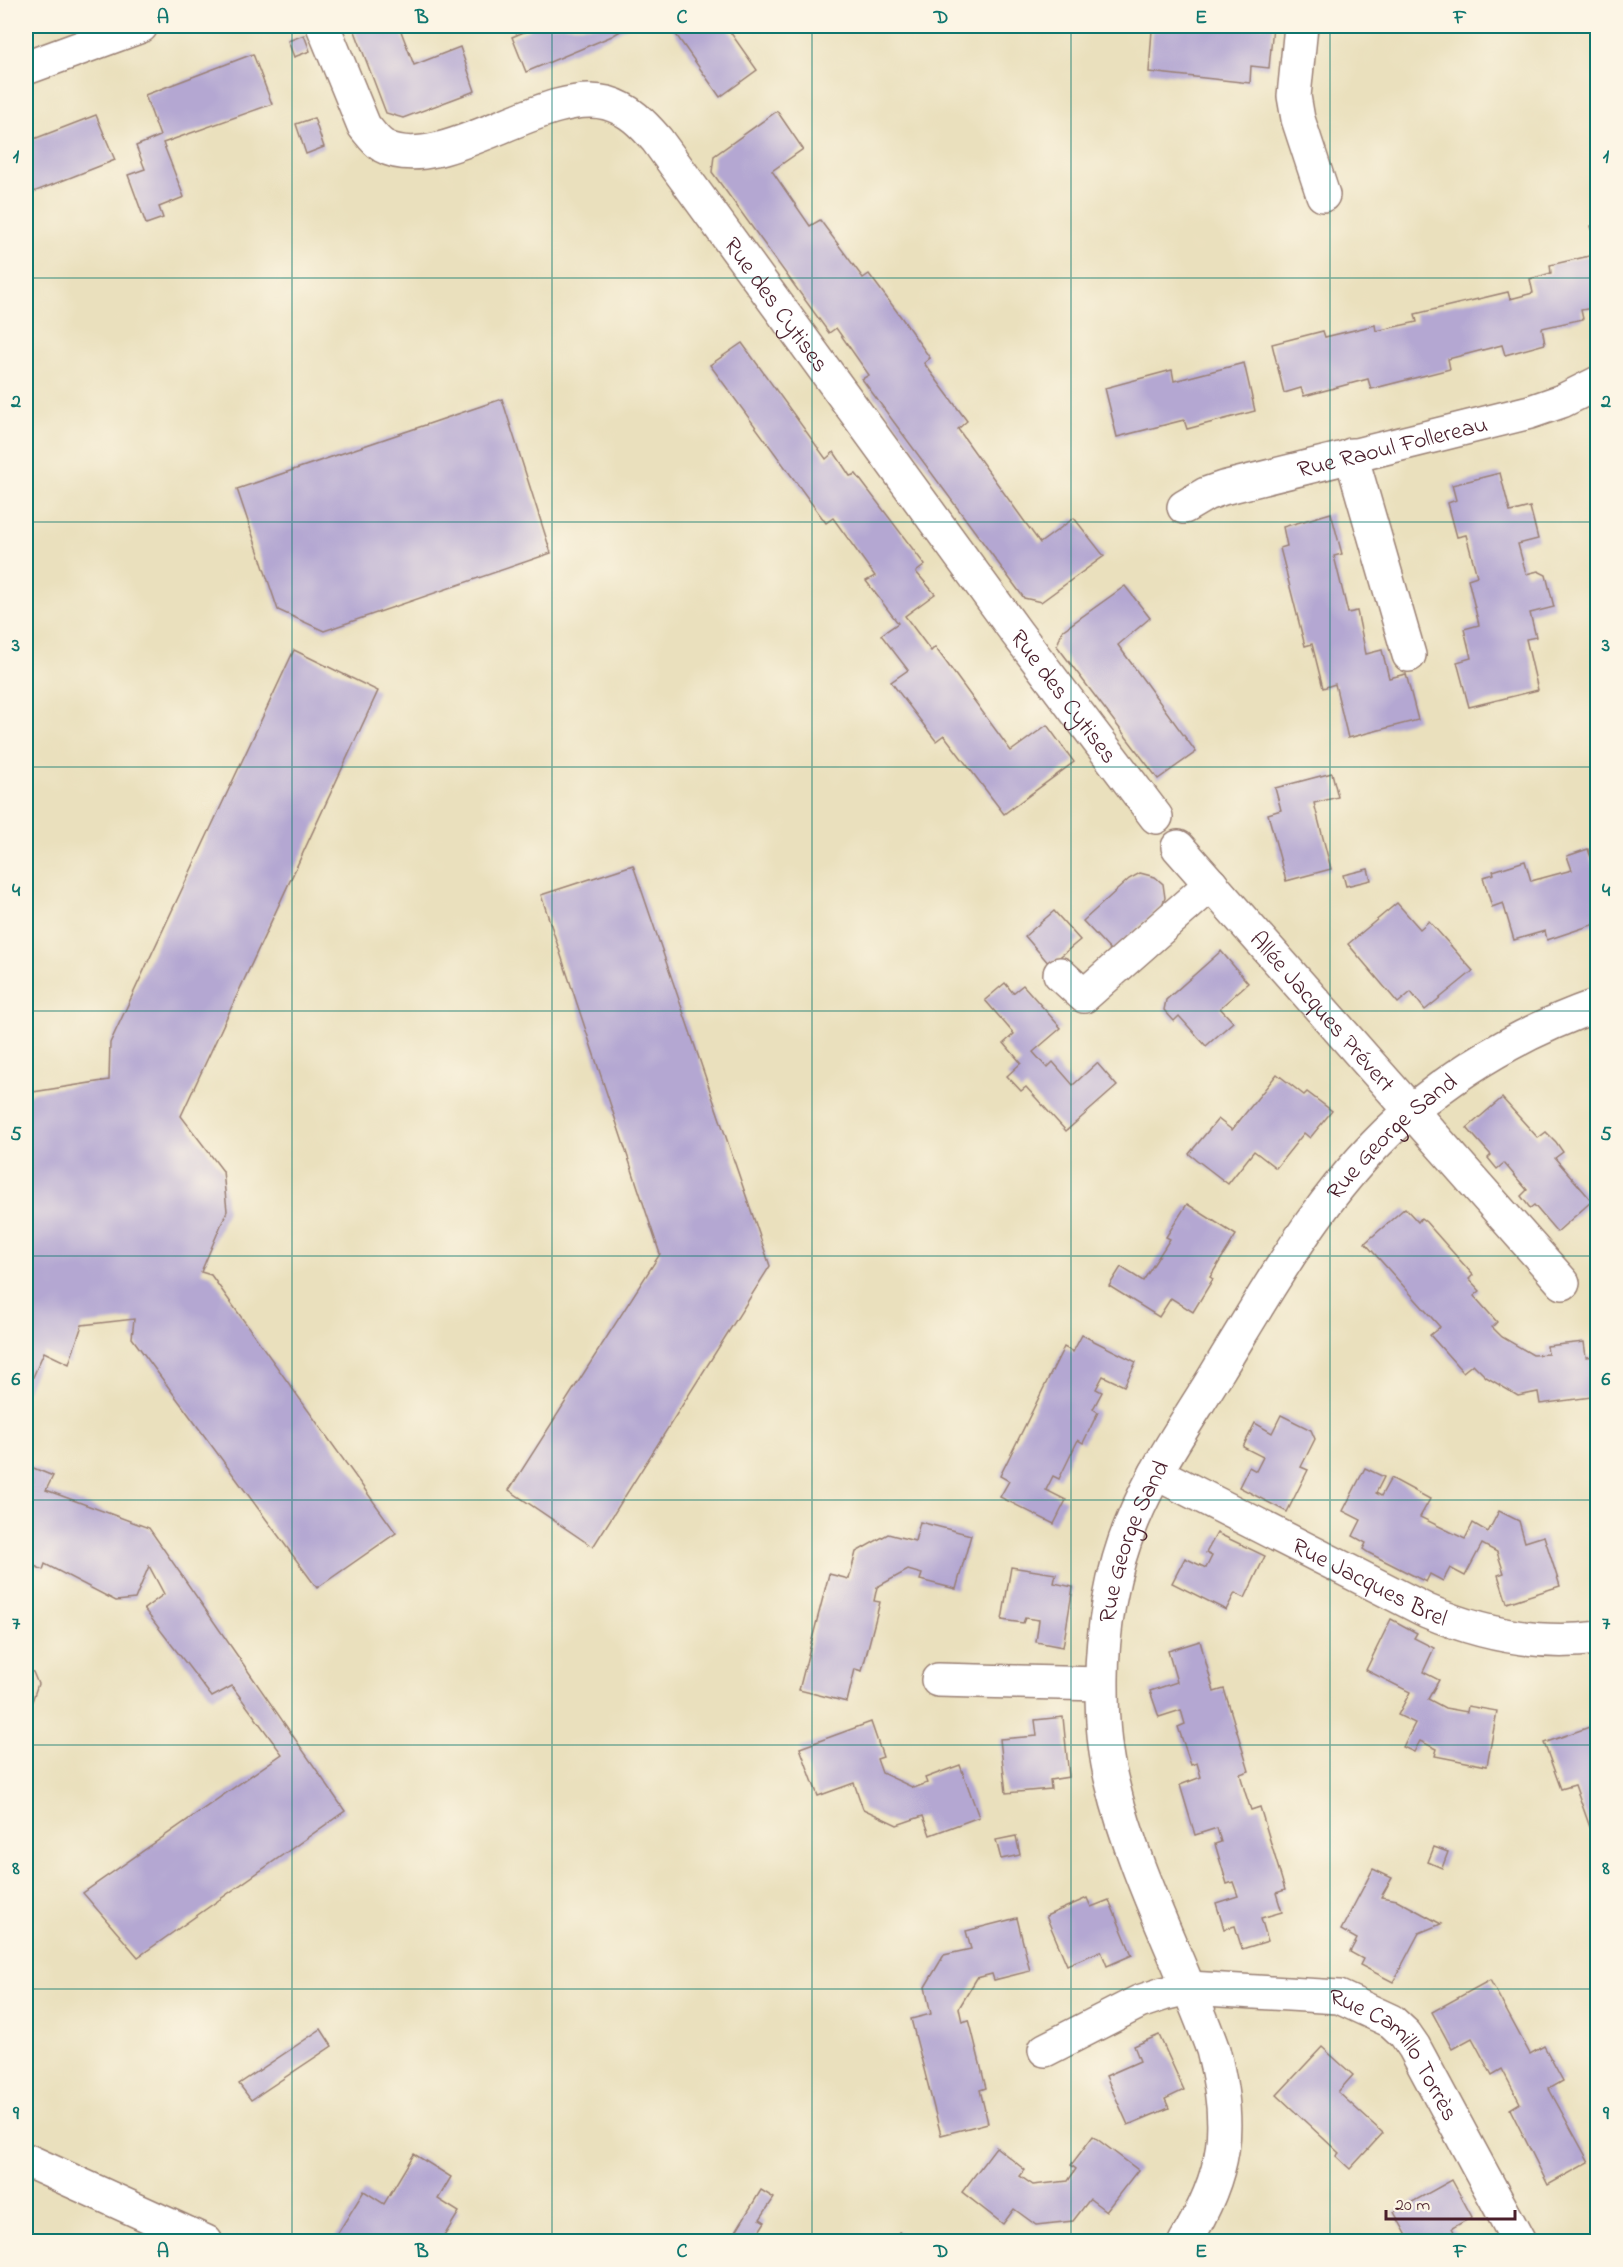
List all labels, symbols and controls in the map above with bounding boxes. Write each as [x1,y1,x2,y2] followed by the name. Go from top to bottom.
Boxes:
[157,4,169,33] text: A
[414,4,429,33] text: B
[677,4,688,33] text: C
[933,4,948,33] text: D
[1195,4,1207,33] text: E
[1453,4,1467,33] text: F
[13,143,20,172] text: 1
[1603,143,1610,172] text: 1
[713,231,836,381] street label: Rue des Cytises
[10,388,21,417] text: 2
[1600,388,1611,417] text: 2
[1294,408,1492,489] street label: Rue Raoul Follereau
[1000,623,1125,772] street label: Rue des Cytises
[11,632,20,661] text: 3
[1601,632,1610,661] text: 3
[12,877,21,906] text: 4
[1602,877,1611,906] text: 4
[1240,924,1402,1101] street label: Allée Jacques Prévert
[1319,1066,1466,1208] street label: Rue George Sand
[10,1121,22,1150] text: 5
[1600,1121,1612,1150] text: 5
[12,1366,21,1395] text: 6
[1602,1366,1611,1395] text: 6
[1091,1454,1180,1625] street label: Rue George Sand
[1285,1530,1452,1637] street label: Rue Jacques Brel
[12,1610,21,1639] text: 7
[1602,1610,1611,1639] text: 7
[11,1855,20,1884] text: 8
[1601,1855,1610,1884] text: 8
[1329,1981,1466,2128] street label: Rue Camillo Torrès
[12,2100,20,2129] text: 9
[1602,2100,1610,2129] text: 9
[1386,2183,1515,2221] scale bar
[1395,2193,1430,2219] text: 20 m
[157,2238,169,2267] text: A
[414,2238,429,2267] text: B
[677,2238,688,2267] text: C
[933,2238,948,2267] text: D
[1195,2238,1207,2267] text: E
[1453,2238,1467,2267] text: F

